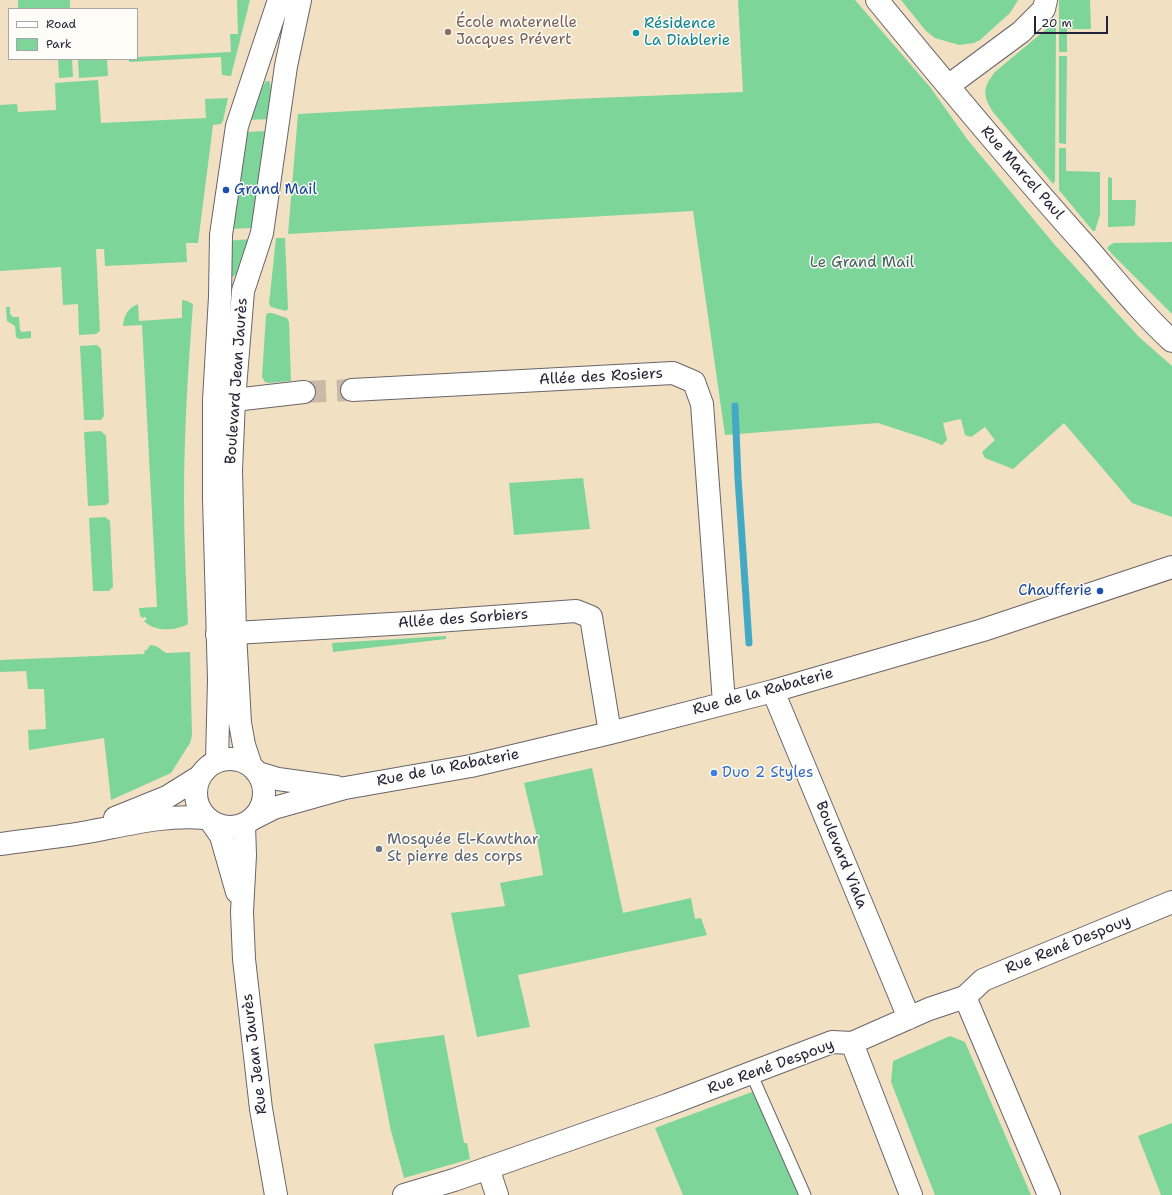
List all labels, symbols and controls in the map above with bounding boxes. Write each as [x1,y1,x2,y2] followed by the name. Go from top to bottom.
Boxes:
[8,8,138,60] legend
[1036,8,1110,34] scale bar
[456,14,577,49] place label: École maternelle Jacques Prévert
[644,15,730,50] place label: Résidence La Diablerie
[1041,15,1072,31] text: 20 m
[46,16,76,32] text: Road
[443,27,453,37] marker: École maternelle Jacques Prévert
[631,28,641,38] marker: Résidence La Diablerie
[46,36,72,52] text: Park
[977,123,1067,223] street label: Rue Marcel Paul
[234,181,317,199] place label: Grand Mail
[221,185,231,195] marker: Grand Mail
[810,254,914,272] park label: Le Grand Mail
[222,297,252,465] street label: Boulevard Jean Jaurès
[539,365,663,389] street label: Allée des Rosiers
[1018,582,1092,600] place label: Chaufferie
[1095,586,1105,596] marker: Chaufferie
[397,605,529,633] street label: Allée des Sorbiers
[691,665,835,719] street label: Rue de la Rabaterie
[375,745,521,791] street label: Rue de la Rabaterie
[722,764,813,782] place label: Duo 2 Styles
[709,768,719,778] marker: Duo 2 Styles
[811,799,871,911] street label: Boulevard Viala
[387,831,539,866] place label: Mosquée El-Kawthar St pierre des corps
[374,844,384,854] marker: Mosquée El-Kawthar St pierre des corps
[1003,912,1133,978] street label: Rue René Despouy
[239,993,271,1115] street label: Rue Jean Jaurès
[705,1036,837,1098] street label: Rue René Despouy

